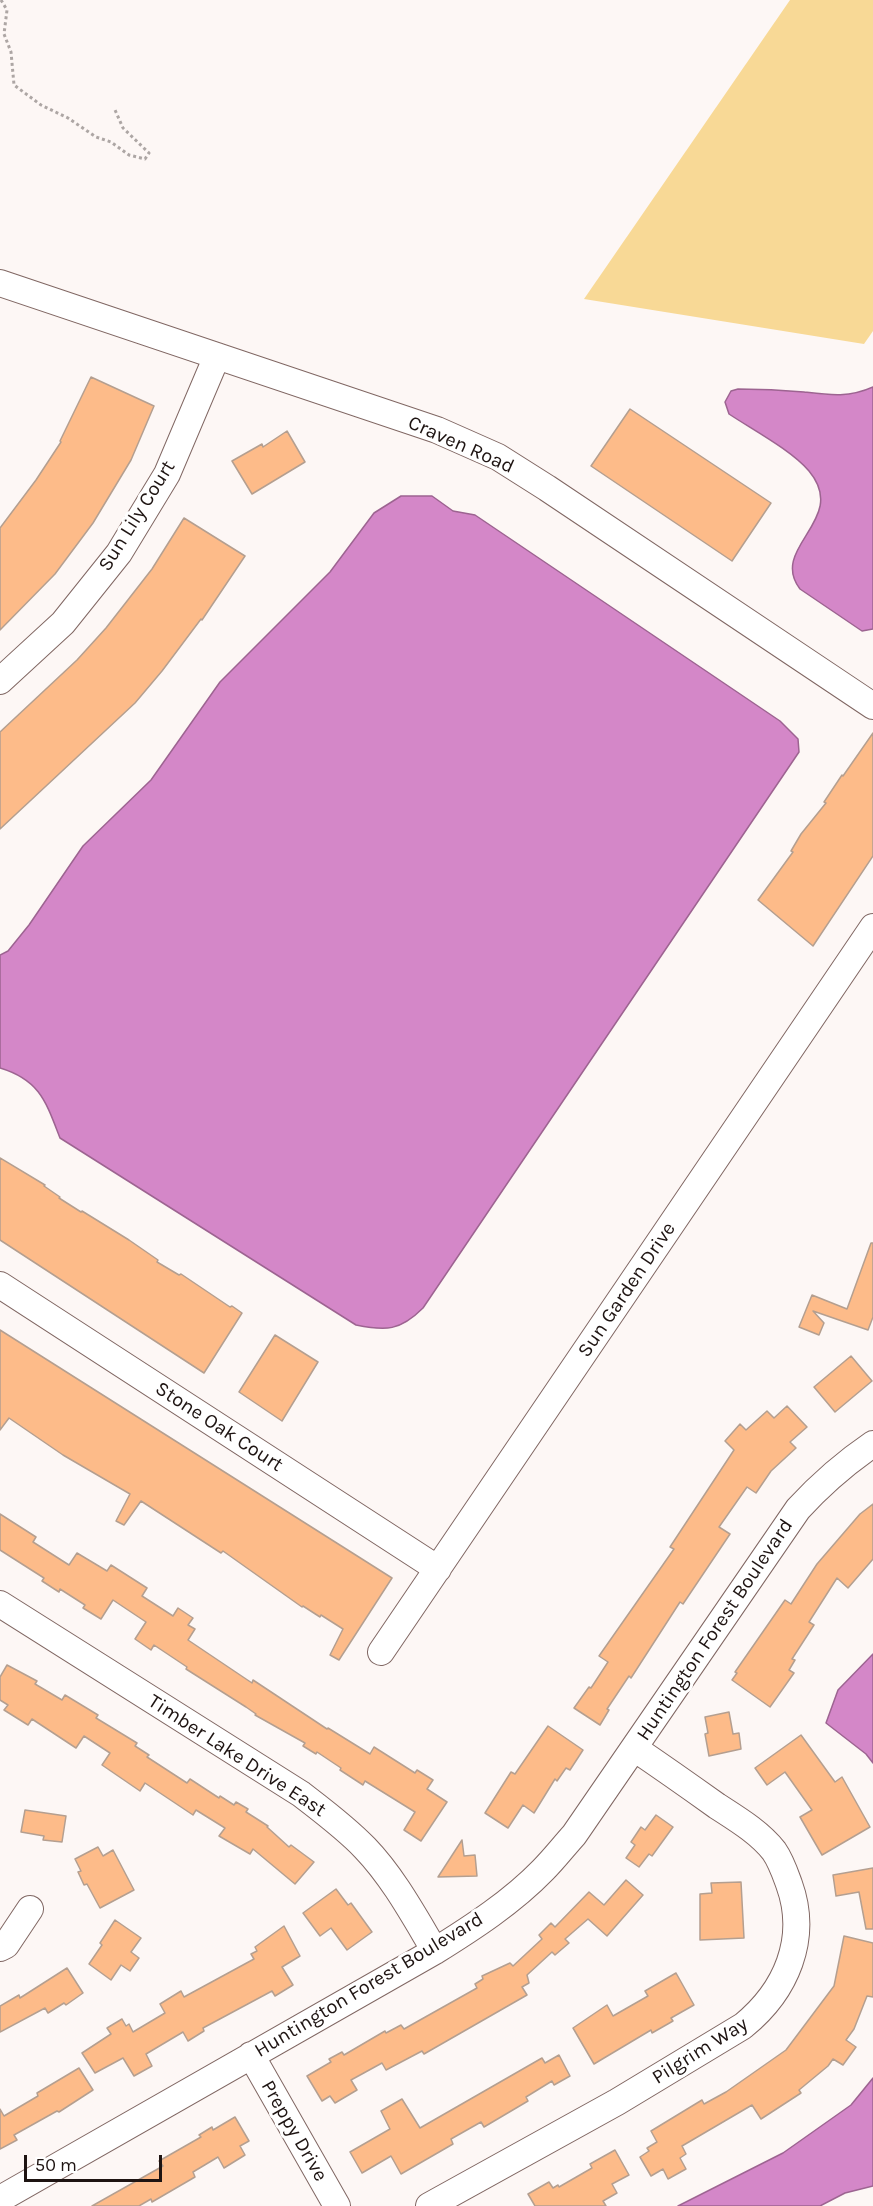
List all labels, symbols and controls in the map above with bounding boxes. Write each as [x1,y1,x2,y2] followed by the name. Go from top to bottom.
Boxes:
[404,411,518,479] street label: Craven Road
[93,456,181,576] street label: Sun Lily Court
[573,1218,681,1362] street label: Sun Garden Drive
[151,1377,287,1477] street label: Stone Oak Court
[632,1515,798,1745] street label: Huntington Forest Boulevard
[144,1690,330,1822] street label: Timber Lake Drive East
[250,1907,488,2063] street label: Huntington Forest Boulevard
[648,2012,752,2090] street label: Pilgrim Way
[255,2076,333,2186] street label: Preppy Drive
[27,2143,165,2181] scale bar
[35,2154,77,2176] text: 50 m

